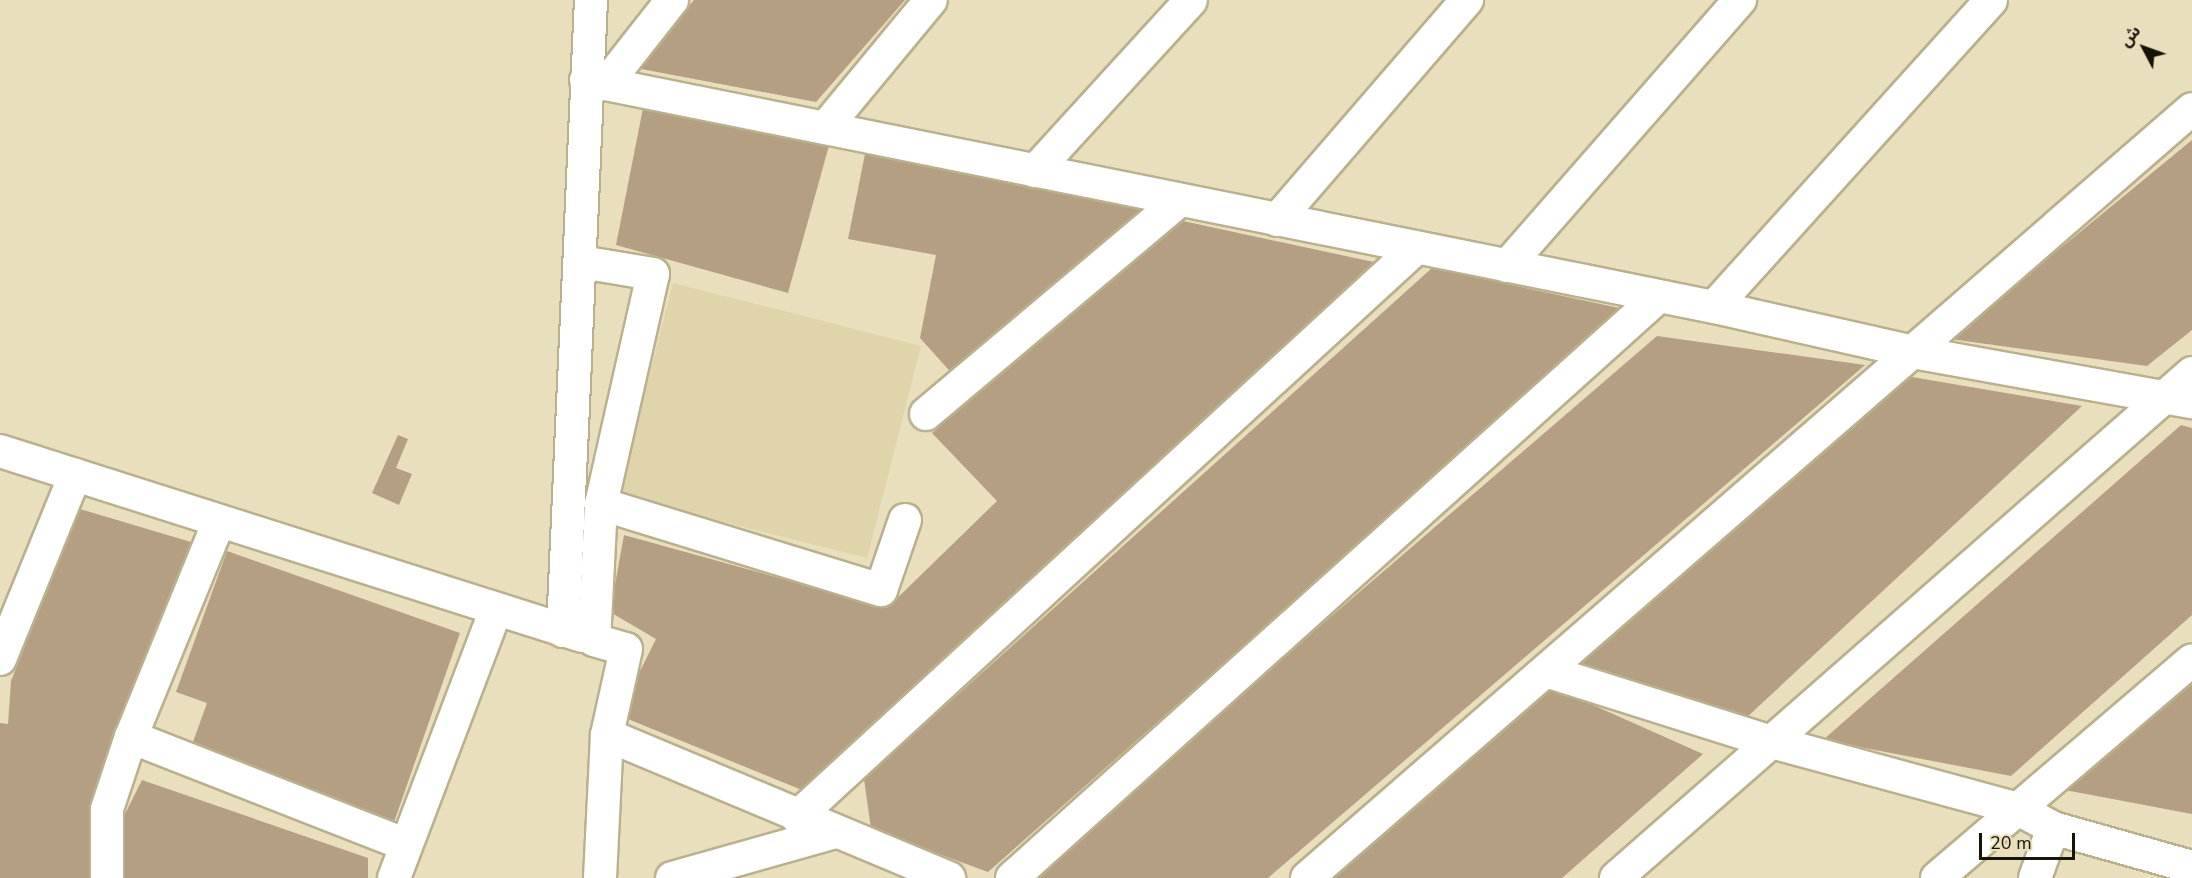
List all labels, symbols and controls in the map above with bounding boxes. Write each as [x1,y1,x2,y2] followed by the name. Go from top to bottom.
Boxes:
[2114,18,2174,78] north arrow
[2115,21,2146,52] text: ش
[1982,821,2078,859] scale bar
[1990,831,2032,855] text: 20 m

